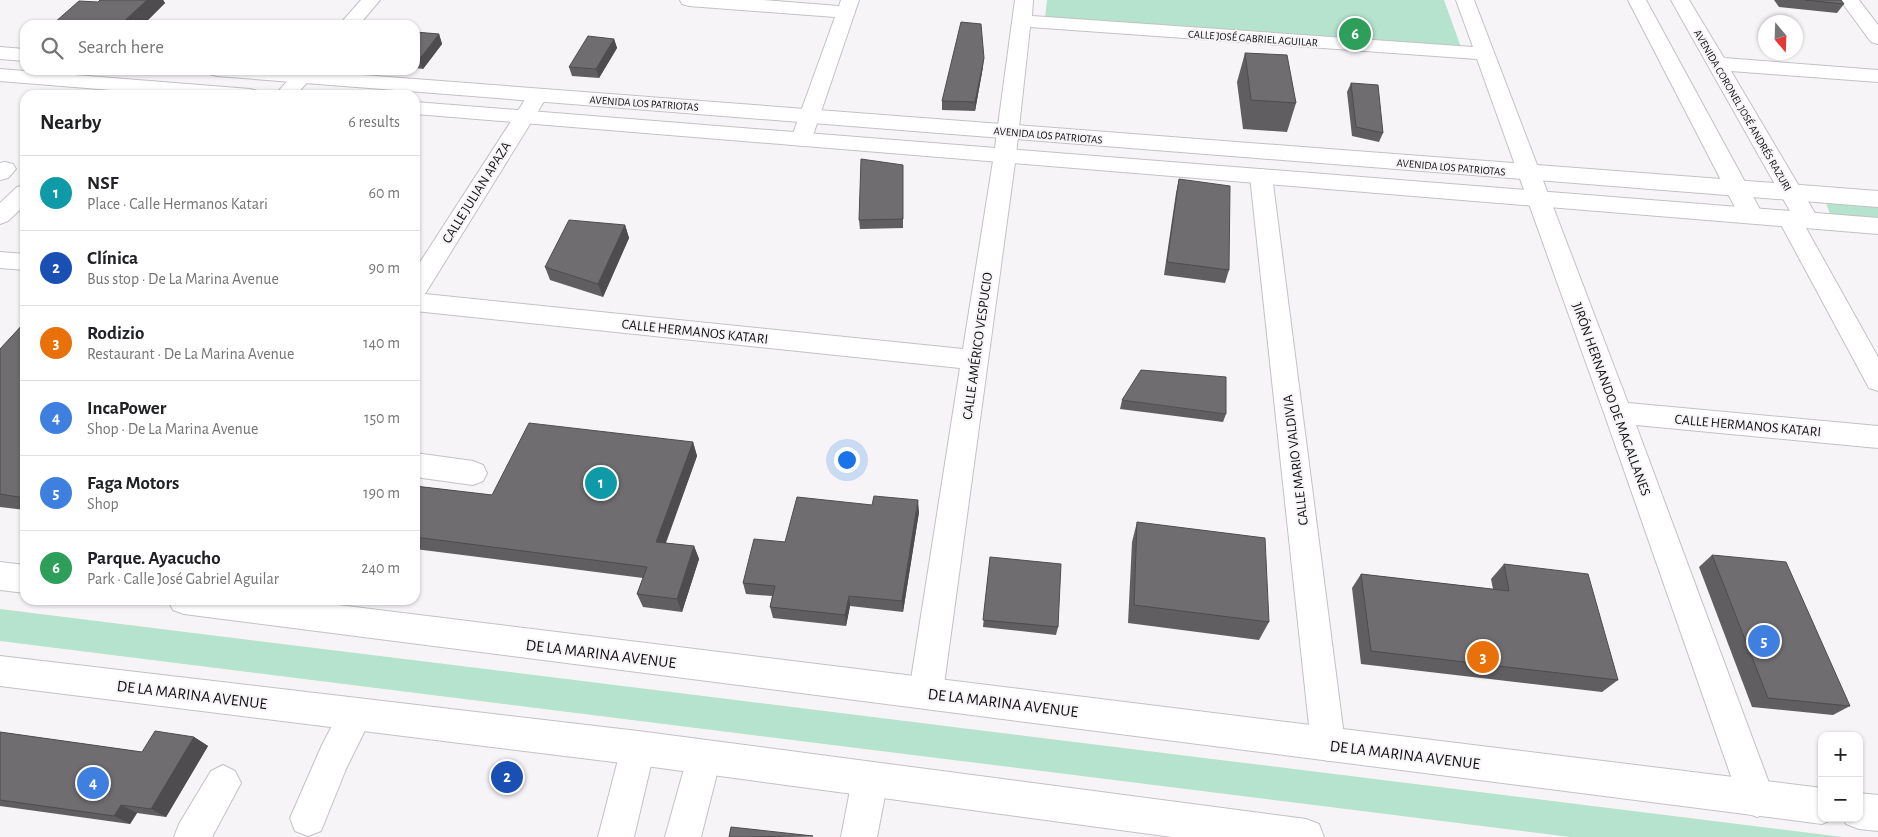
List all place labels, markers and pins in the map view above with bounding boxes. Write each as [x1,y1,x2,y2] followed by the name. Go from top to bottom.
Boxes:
[1339,15,1371,53] pin: 6
[585,464,617,502] pin: 1
[1748,622,1780,660] pin: 5
[1467,638,1499,676] pin: 3
[491,758,523,796] pin: 2
[77,764,109,802] pin: 4

